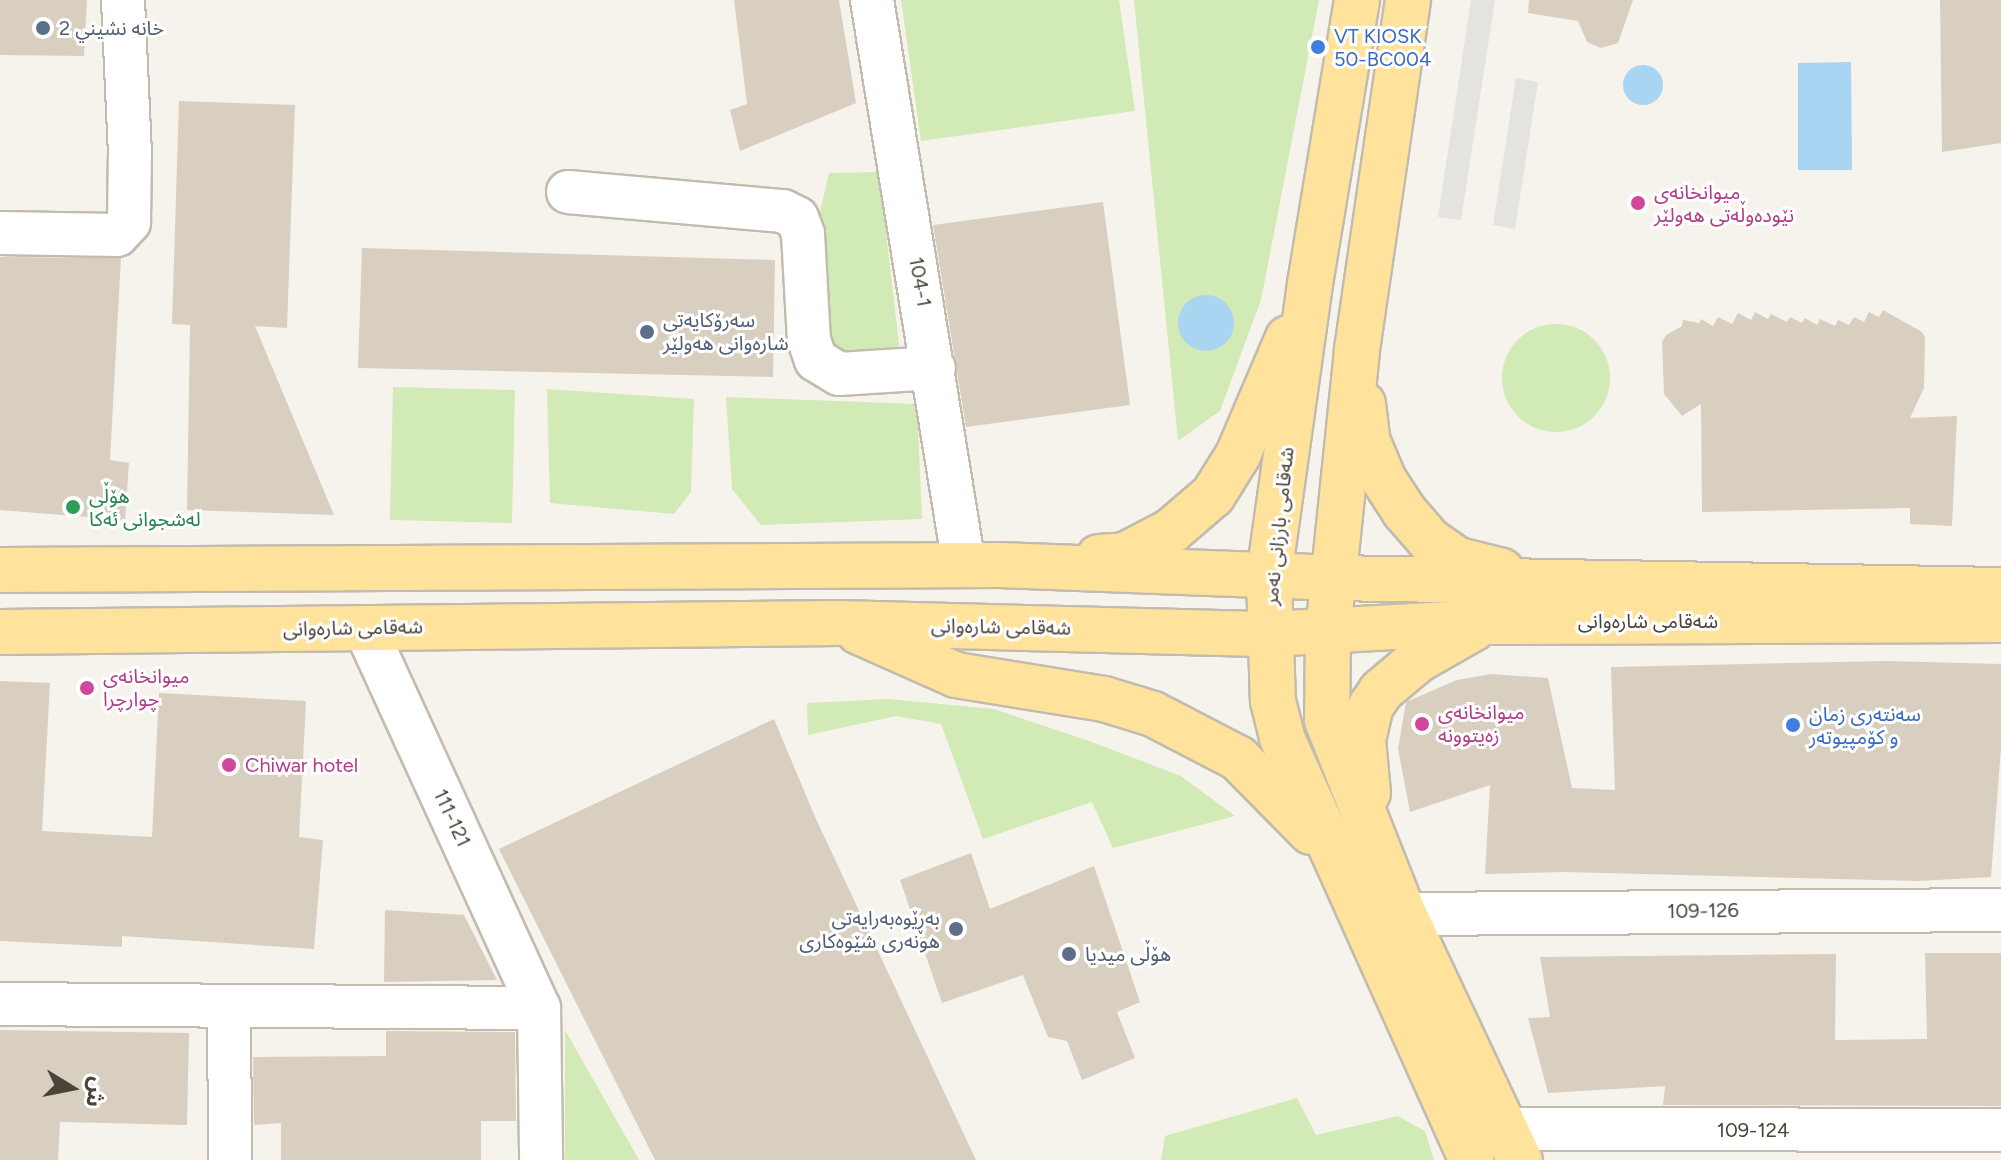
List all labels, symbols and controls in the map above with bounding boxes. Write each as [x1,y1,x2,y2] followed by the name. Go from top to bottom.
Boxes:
[59,16,164,40] place label: خانه نشيني 2
[34,19,52,37] marker: خانه نشيني 2
[1334,24,1431,71] place label: VT KIOSK 50-BC004
[1309,38,1327,56] marker: VT KIOSK 50-BC004
[1654,180,1794,227] place label: میوانخانەی نێودەوڵەتی هەولێر
[1629,194,1647,212] marker: میوانخانەی نێودەوڵەتی هەولێر
[904,255,936,309] street label: 104-1
[663,308,789,355] place label: سەرۆکایەتی شارەوانی هەولێر
[638,323,656,341] marker: سەرۆکایەتی شارەوانی هەولێر
[1259,446,1299,606] street label: شەقامی بارزانی نەمر
[89,484,201,531] place label: هۆڵی لەشجوانی ئەکا
[64,498,82,516] marker: هۆڵی لەشجوانی ئەکا
[1578,609,1718,633] street label: شەقامی شارەوانی
[931,614,1071,640] street label: شەقامی شارەوانی
[283,615,423,641] street label: شەقامی شارەوانی
[103,664,189,711] place label: میوانخانەی چوارچرا
[78,679,96,697] marker: میوانخانەی چوارچرا
[1438,700,1524,747] place label: میوانخانەی زەیتوونە
[1809,702,1921,749] place label: سەنتەری زمان و کۆمپیوتەر
[1413,715,1431,733] marker: میوانخانەی زەیتوونە
[1784,716,1802,734] marker: سەنتەری زمان و کۆمپیوتەر
[245,753,358,777] place label: Chiwar hotel
[220,756,238,774] marker: Chiwar hotel
[428,785,476,851] street label: 111-121
[1667,898,1739,924] street label: 109-126
[799,906,940,953] place label: بەڕێوەبەرایەتی هونەری شێوەکاری
[947,920,965,938] marker: بەڕێوەبەرایەتی هونەری شێوەکاری
[1085,942,1171,966] place label: هۆڵی میدیا
[1060,945,1078,963] marker: هۆڵی میدیا
[32,1048,112,1128] north arrow
[80,1075,112,1109] text: ش
[1717,1118,1789,1142] street label: 109-124

